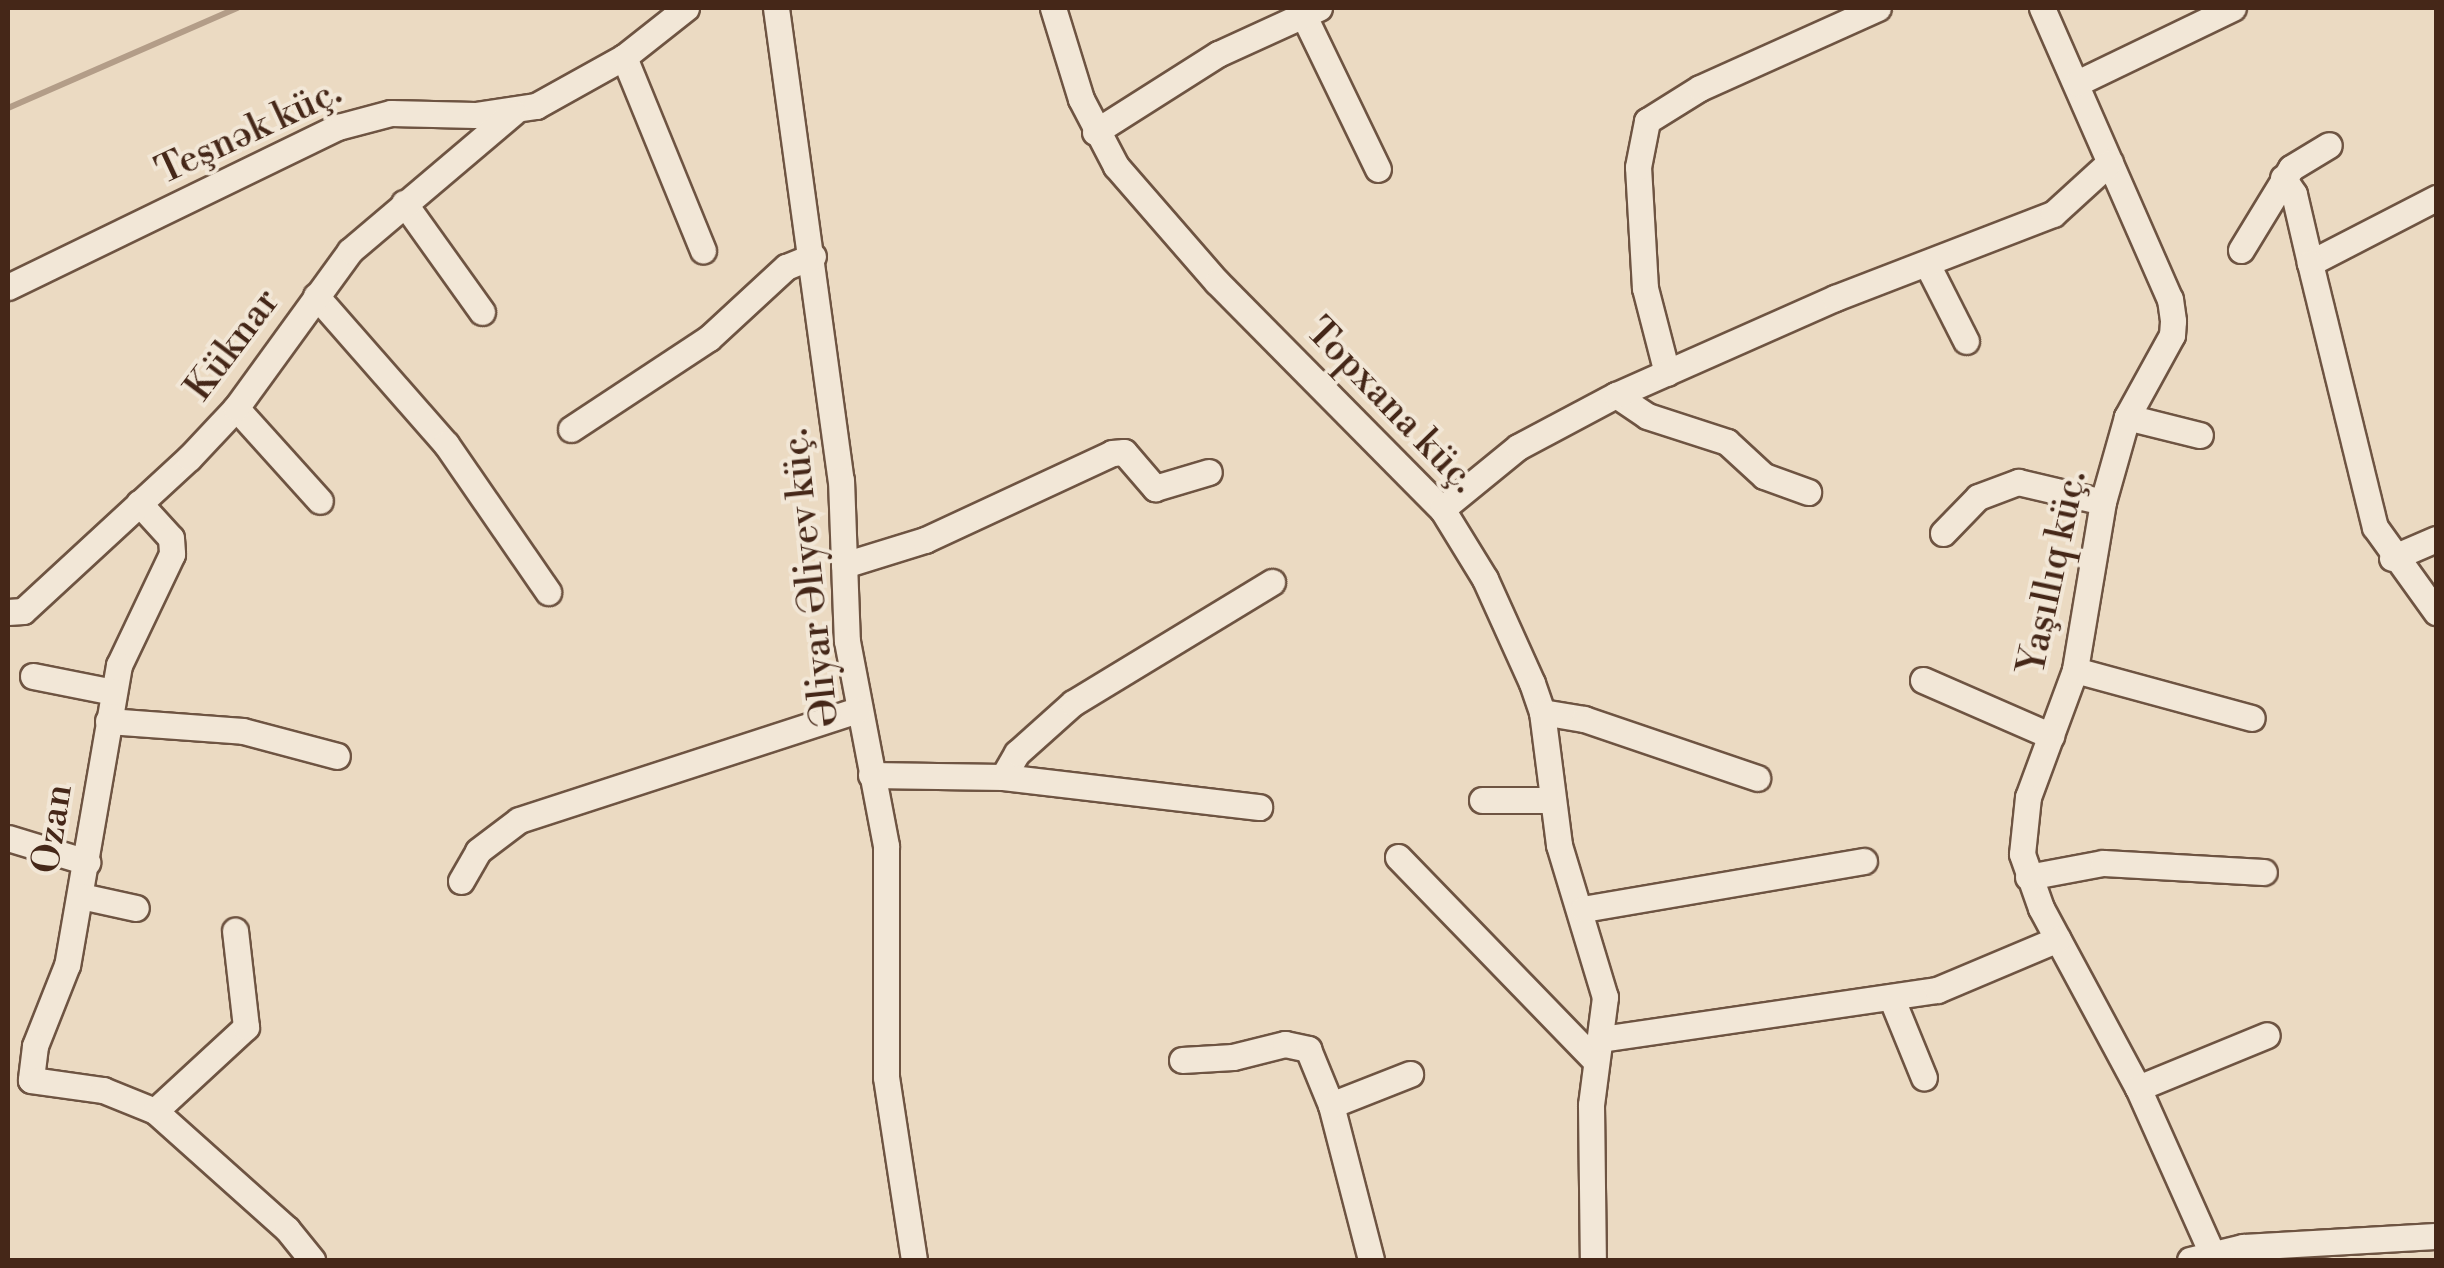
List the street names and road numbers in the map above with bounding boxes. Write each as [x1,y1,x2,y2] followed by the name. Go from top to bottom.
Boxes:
[149,69,349,195] street label: Teşnək küç.
[176,280,290,410] street label: Küknar
[1296,309,1486,503] street label: Topxana küç.
[773,426,849,730] street label: Əliyar Əliyev küç.
[2009,466,2097,678] street label: Yaşıllıq küç.
[23,781,83,877] street label: Ozan

